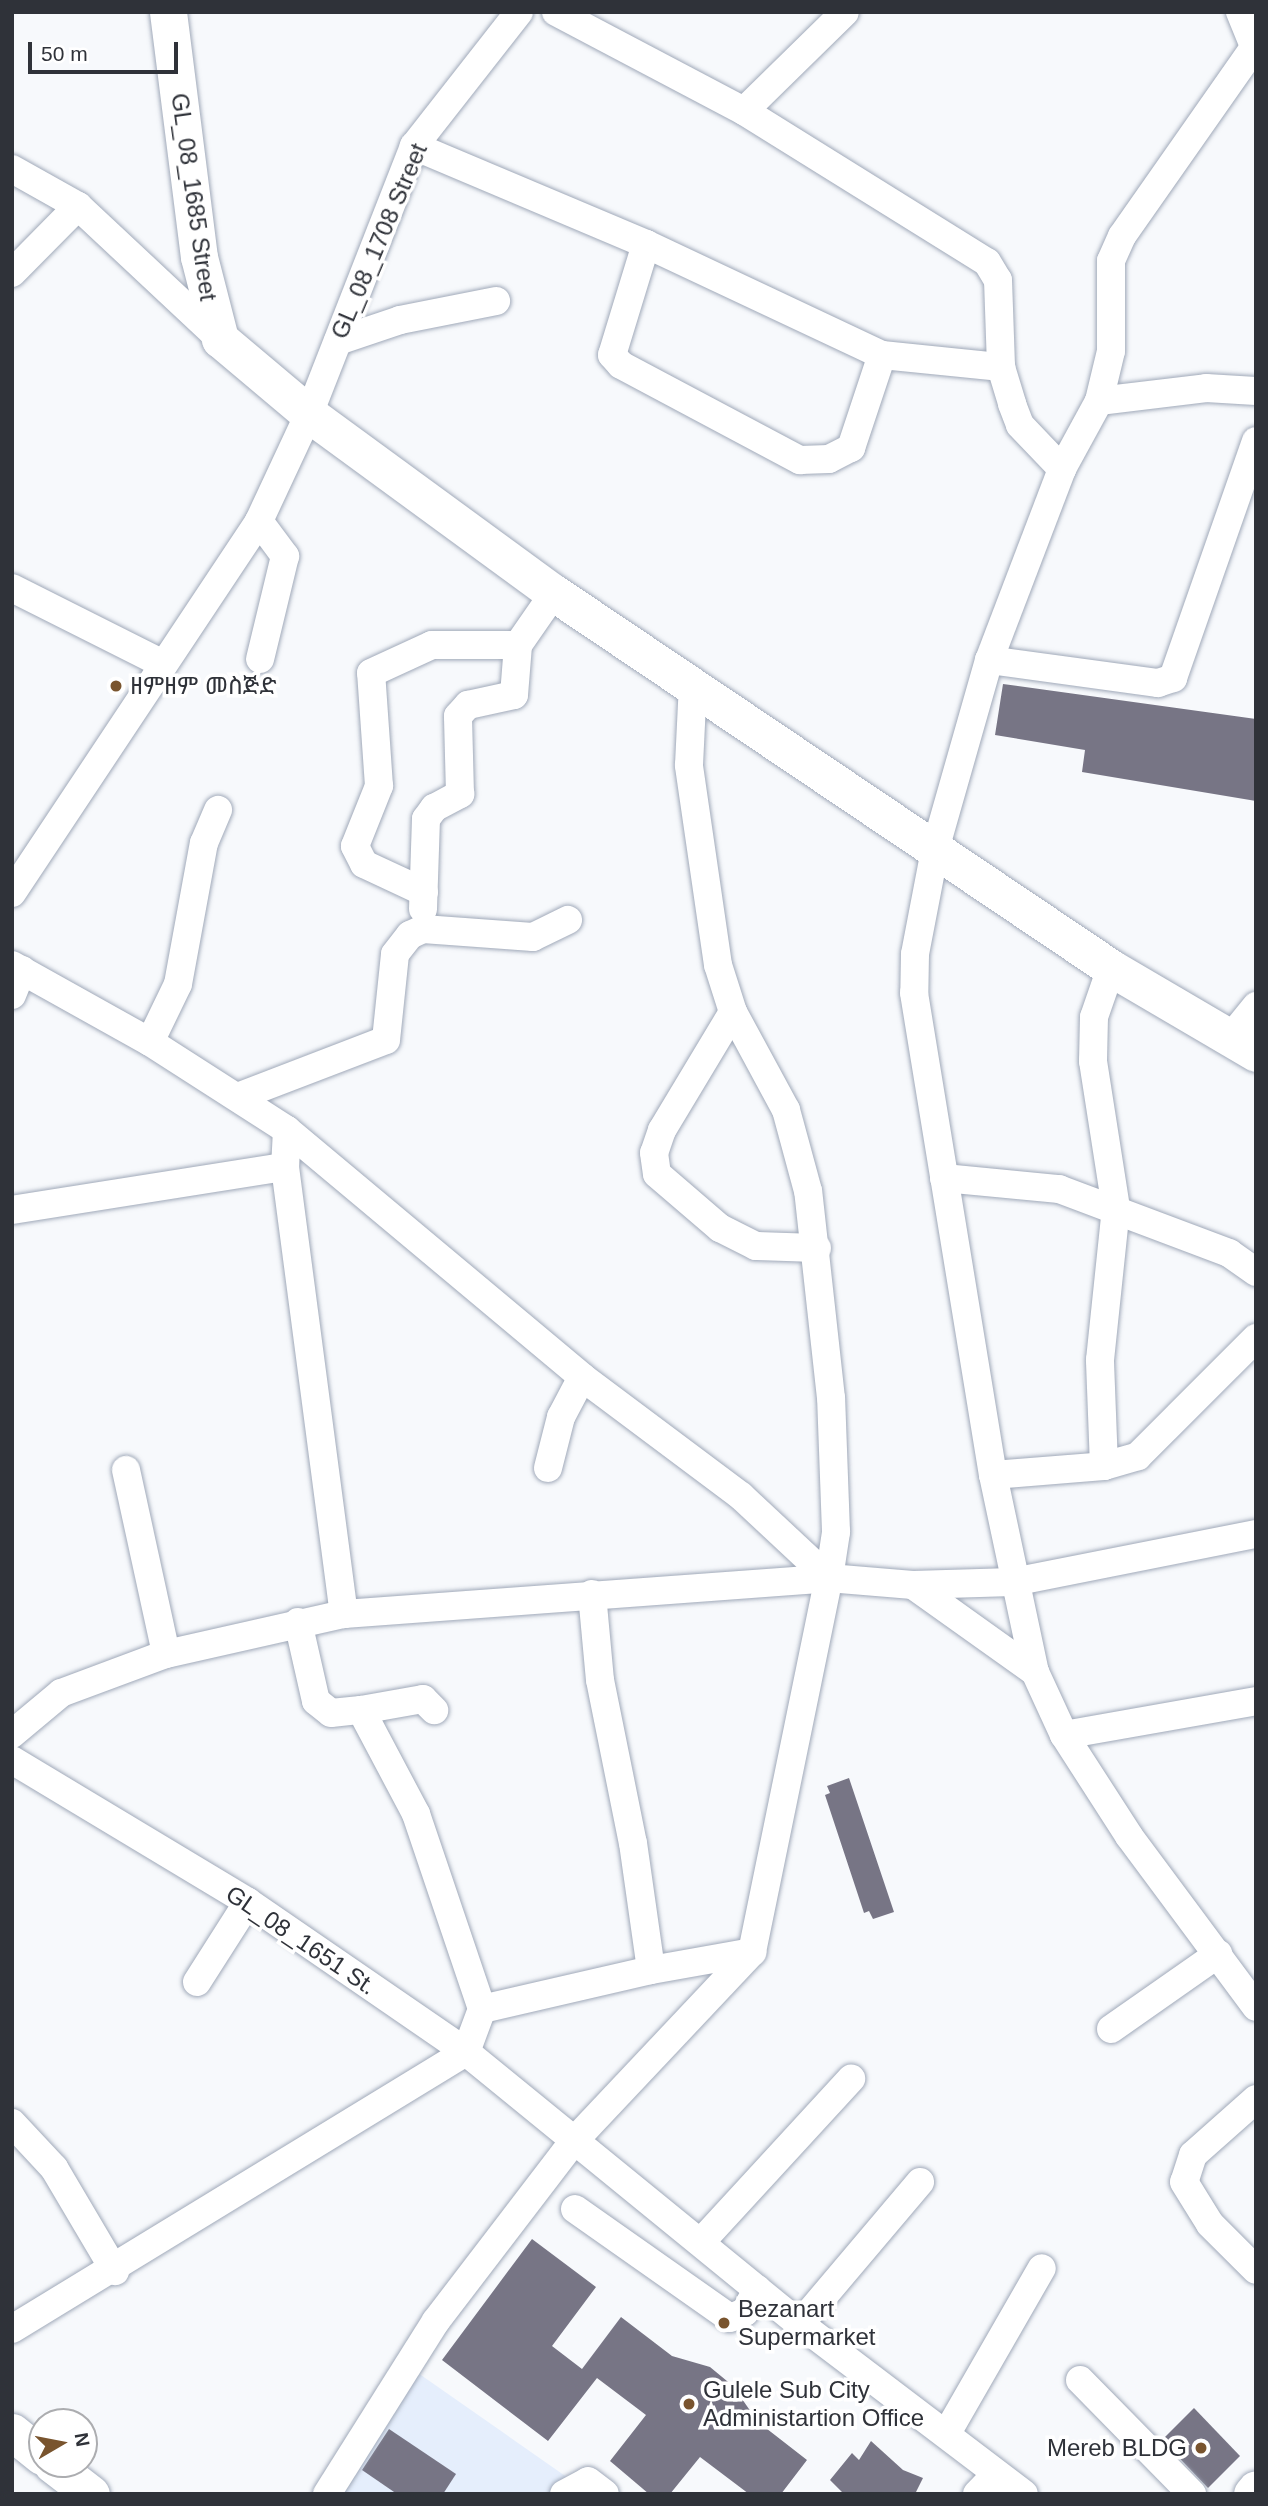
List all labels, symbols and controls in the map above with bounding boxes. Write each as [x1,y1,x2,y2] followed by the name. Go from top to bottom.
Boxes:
[32,28,182,72] scale bar
[41,42,88,65] text: 50 m
[165,91,223,303] street label: GL_08_1685 Street
[325,139,433,343] street label: GL_08_1708 Street
[130,672,276,700] place label: ዘምዘም መስጅድ
[108,678,124,694] marker: ዘምዘም መስጅድ
[220,1879,382,2001] street label: GL_08_1651 St.
[738,2295,875,2351] place label: Bezanart Supermarket
[716,2315,732,2331] marker: Bezanart Supermarket
[703,2376,924,2432] place label: Gulele Sub City Administartion Office
[681,2396,697,2412] marker: Gulele Sub City Administartion Office
[28,2408,98,2478] north arrow
[71,2431,94,2448] text: N
[1047,2434,1187,2462] place label: Mereb BLDG
[1193,2440,1209,2456] marker: Mereb BLDG

